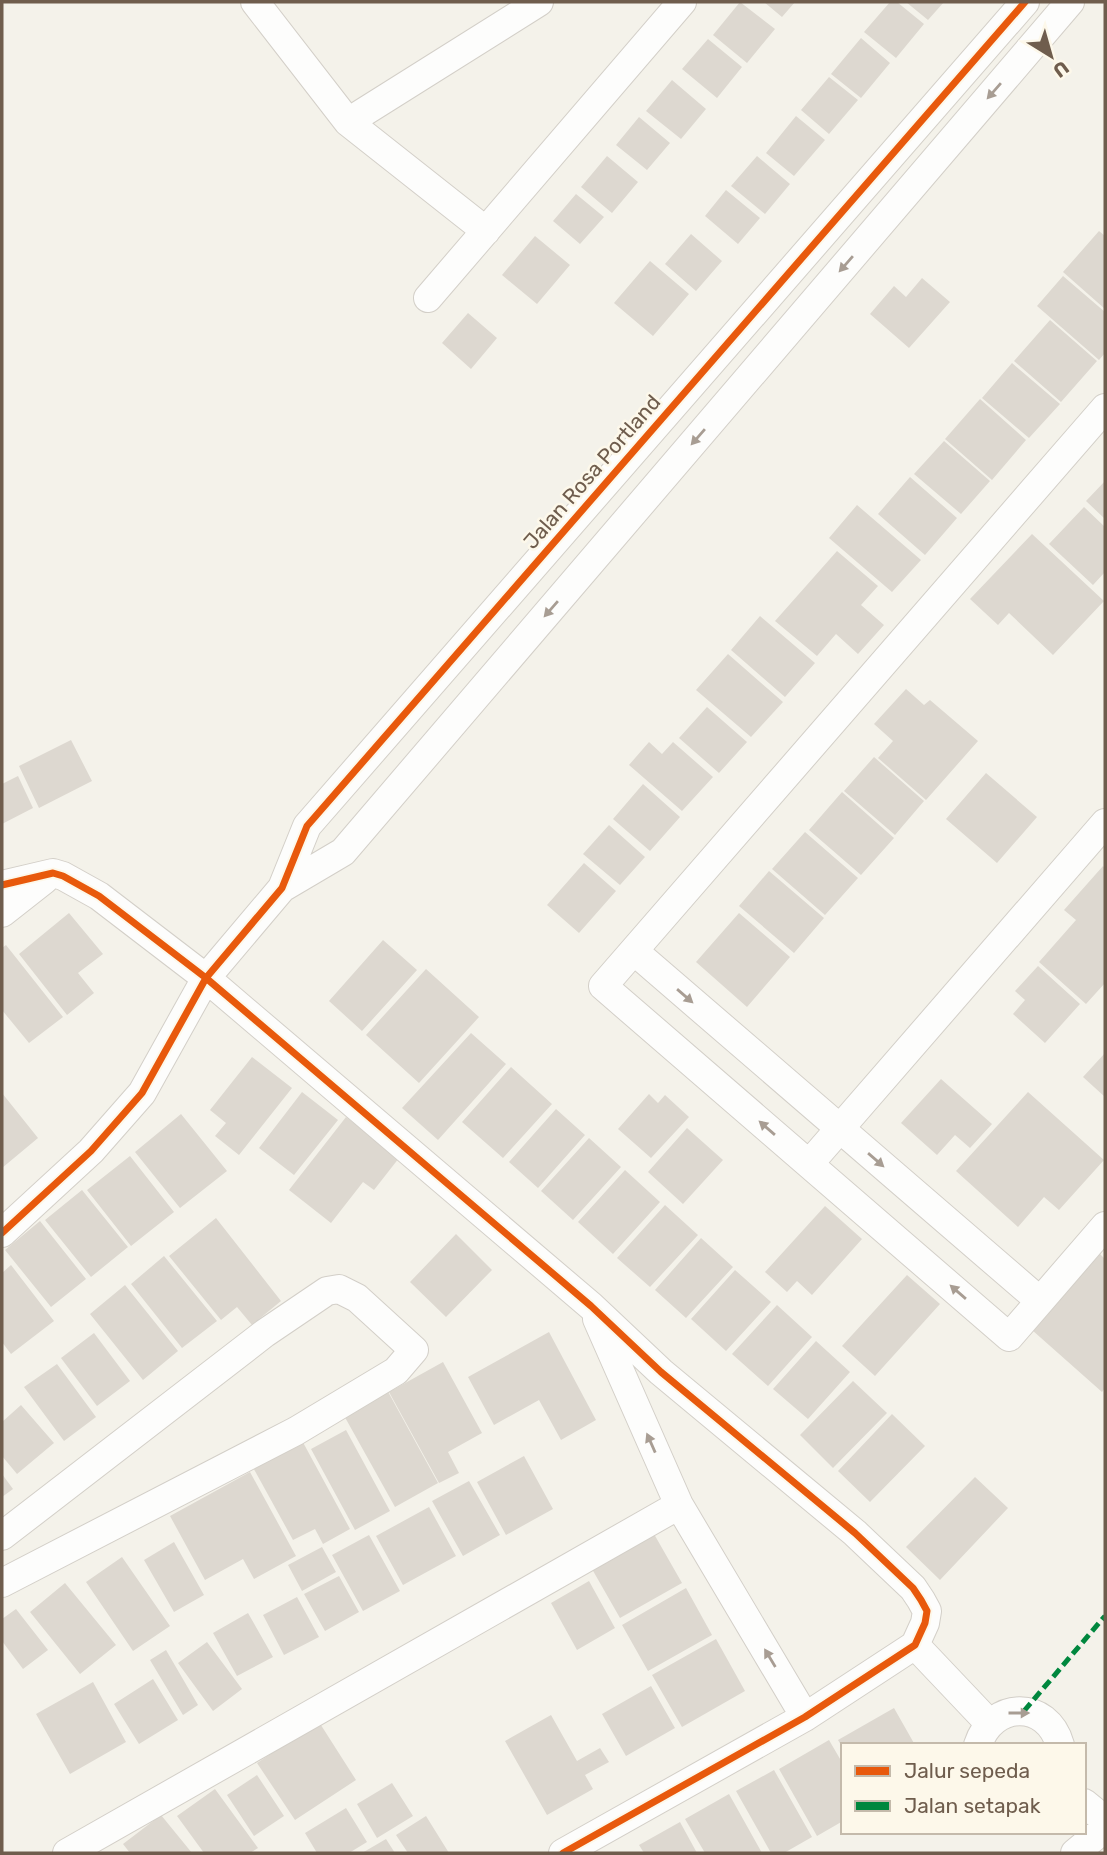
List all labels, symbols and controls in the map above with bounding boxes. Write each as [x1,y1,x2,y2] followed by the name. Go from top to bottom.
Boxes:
[1016,21,1086,91] north arrow
[1049,56,1073,83] text: U
[986,82,1002,100] one-way arrow
[839,255,854,272] one-way arrow
[518,390,665,554] street label: Jalan Rosa Portland
[691,428,706,445] one-way arrow
[543,600,558,618] one-way arrow
[677,988,694,1003] one-way arrow
[758,1120,776,1136] one-way arrow
[867,1152,885,1168] one-way arrow
[949,1285,966,1300] one-way arrow
[645,1432,656,1453] one-way arrow
[764,1649,777,1668] one-way arrow
[1008,1707,1030,1719] one-way arrow
[841,1743,1086,1834] legend
[904,1758,1030,1783] text: Jalur sepeda
[904,1793,1041,1818] text: Jalan setapak

